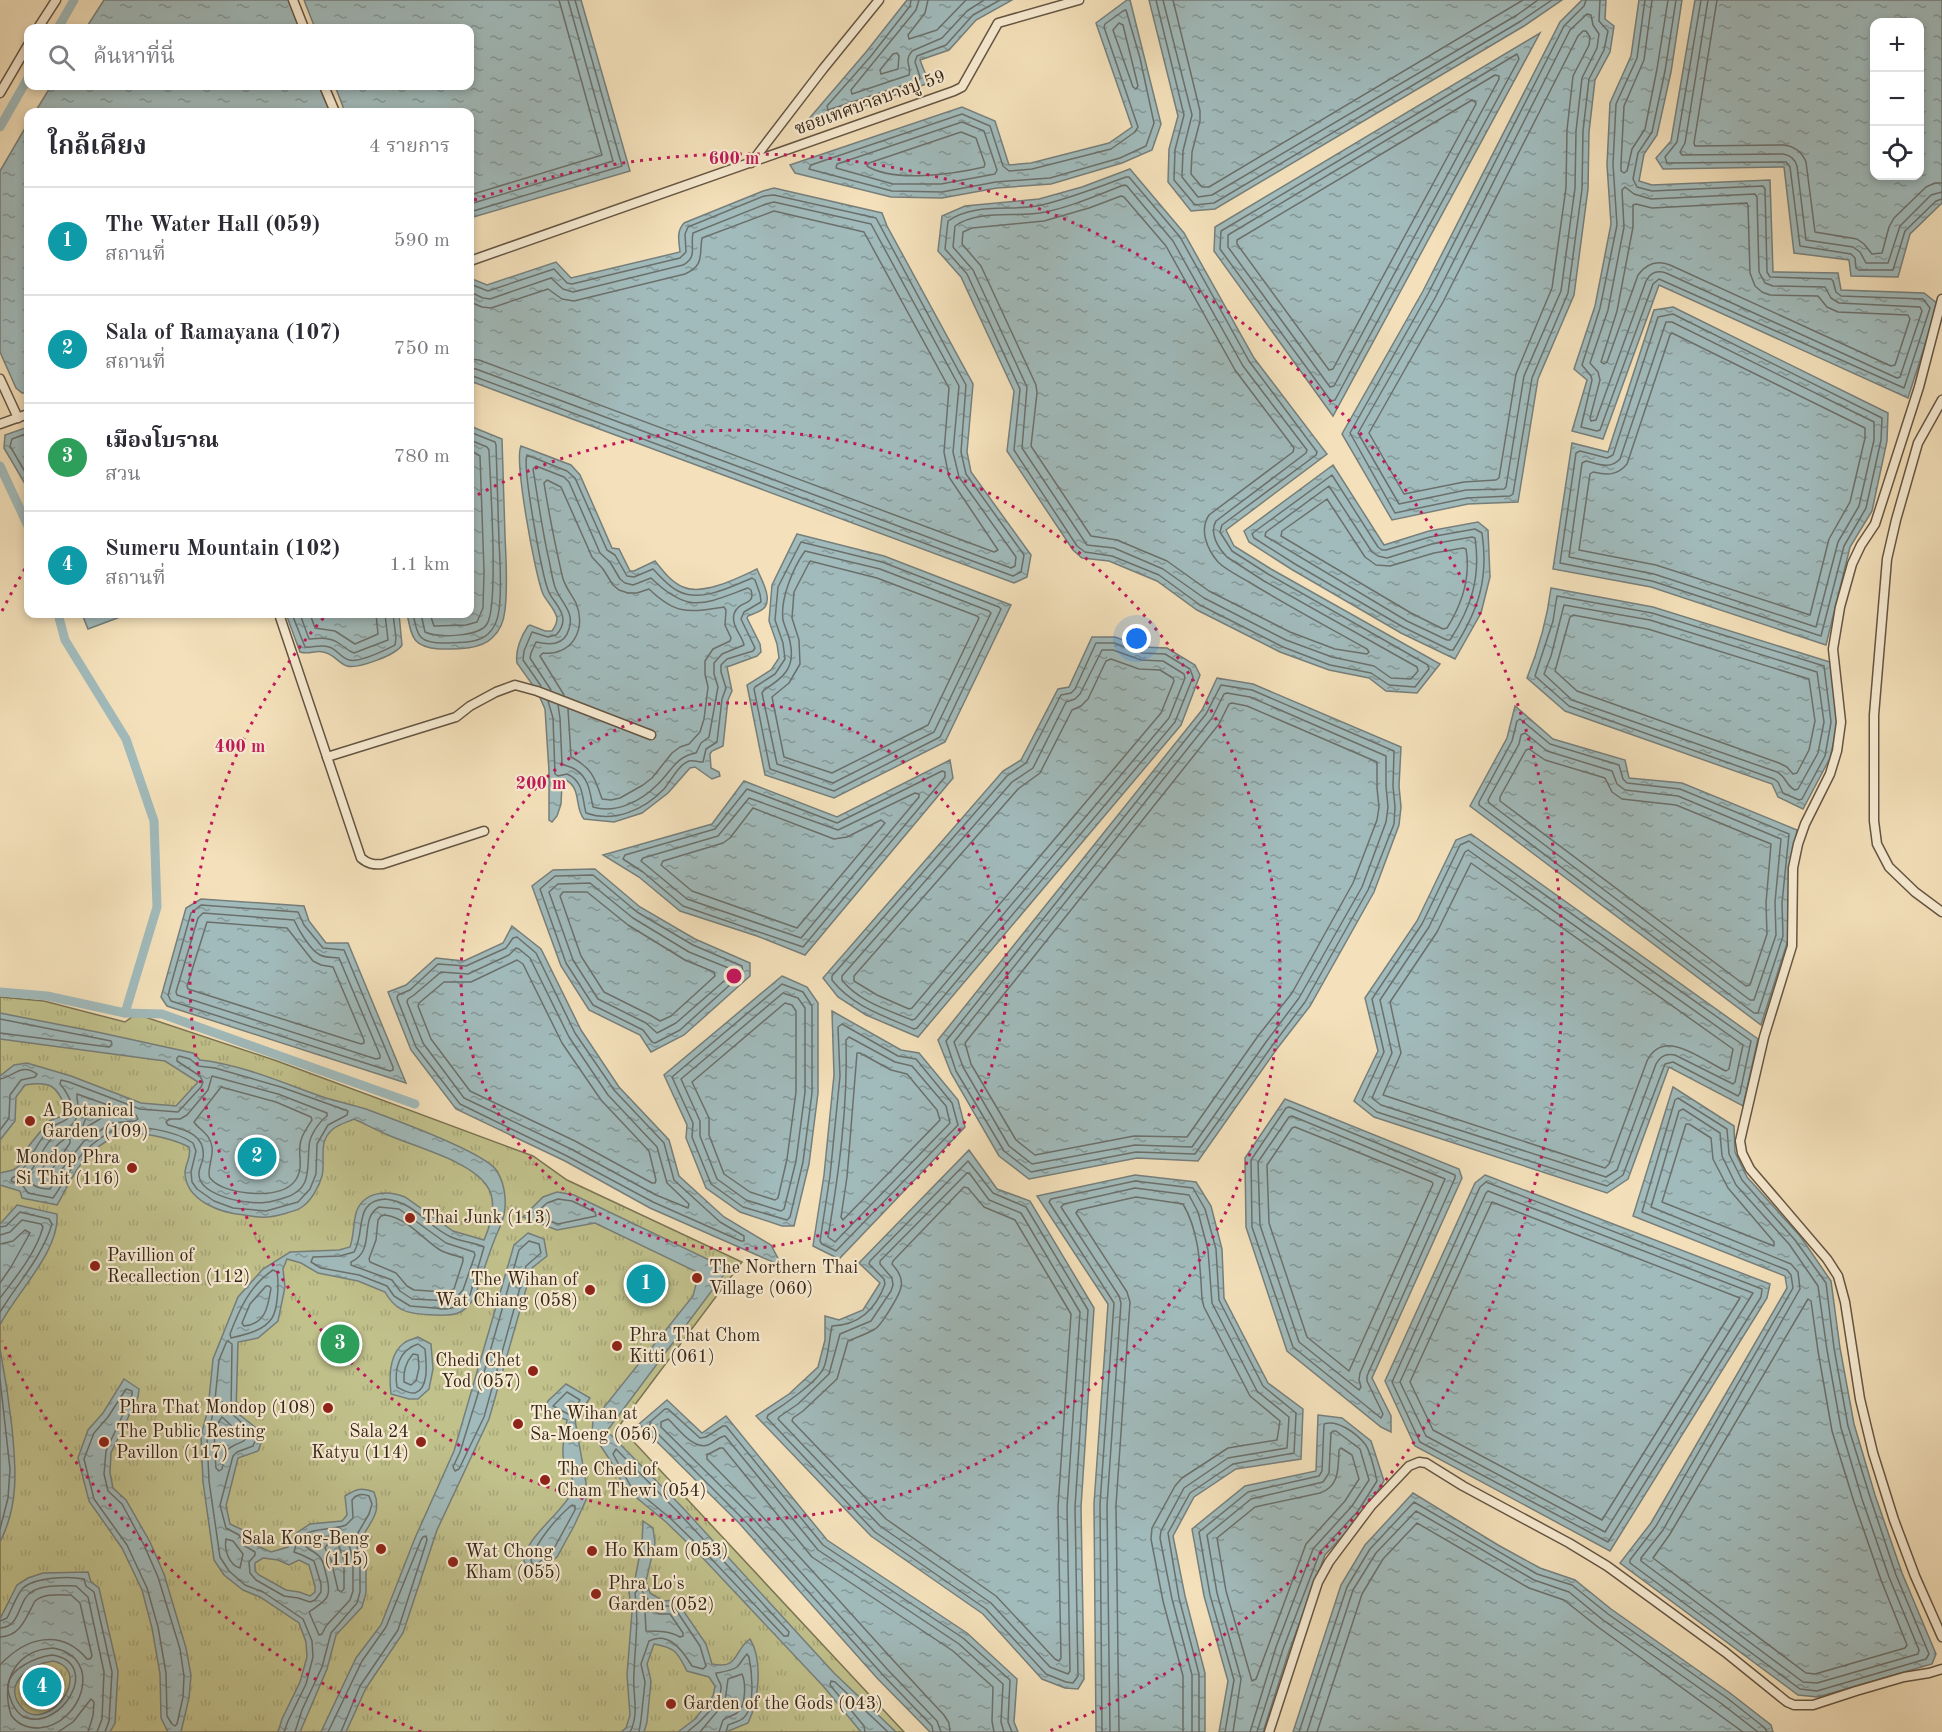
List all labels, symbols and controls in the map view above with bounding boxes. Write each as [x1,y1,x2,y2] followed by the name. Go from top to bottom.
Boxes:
[1870,18,1924,180] map controls
[1870,18,1924,72] button: +
[24,24,474,90] search box
[45,41,78,74] icon: search
[93,46,175,68] text: ค้นหาที่นี่
[792,67,948,140] street label: ซอยเทศบาลบางปู 59
[1870,72,1924,126] button: −
[1870,126,1924,180] button: locate
[48,134,147,160] text: ใกล้เคียง
[369,137,450,157] text: 4 รายการ
[709,150,759,168] text: 600 m
[105,214,320,236] text: The Water Hall (059)
[62,231,73,251] text: 1
[394,231,450,251] text: 590 m
[105,245,166,265] text: สถานที่
[105,322,340,344] text: Sala of Ramayana (107)
[62,339,73,359] text: 2
[394,339,450,359] text: 750 m
[105,353,166,373] text: สถานที่
[105,430,219,452] text: เมืองโบราณ
[62,447,73,467] text: 3
[394,447,450,467] text: 780 m
[105,465,141,485] text: สวน
[105,538,340,560] text: Sumeru Mountain (102)
[62,555,73,575] text: 4
[389,555,450,575] text: 1.1 km
[105,569,166,589] text: สถานที่
[1122,624,1151,653] your location
[215,738,265,756] text: 400 m
[516,775,566,793] text: 200 m
[724,966,744,986] centre of rings
[42,1102,148,1141] place label: A Botanical Garden (109)
[23,1114,37,1128] marker: A Botanical Garden (109)
[238,1134,276,1180] pin: 2
[15,1149,120,1188] place label: Mondop Phra Si Thit (116)
[125,1161,139,1175] marker: Mondop Phra Si Thit (116)
[422,1208,552,1227] place label: Thai Junk (113)
[403,1211,417,1225] marker: Thai Junk (113)
[107,1247,250,1286] place label: Pavillion of Recallection (112)
[88,1259,102,1273] marker: Pavillion of Recallection (112)
[709,1259,858,1298] place label: The Northern Thai Village (060)
[626,1262,666,1306] pin: 1
[435,1271,579,1310] place label: The Wihan of Wat Chiang (058)
[690,1271,704,1285] marker: The Northern Thai Village (060)
[583,1283,597,1297] marker: The Wihan of Wat Chiang (058)
[320,1322,360,1366] pin: 3
[629,1327,760,1366] place label: Phra That Chom Kitti (061)
[610,1339,624,1353] marker: Phra That Chom Kitti (061)
[435,1352,521,1391] place label: Chedi Chet Yod (057)
[526,1364,540,1378] marker: Chedi Chet Yod (057)
[119,1398,316,1417] place label: Phra That Mondop (108)
[321,1401,335,1415] marker: Phra That Mondop (108)
[530,1405,658,1444] place label: The Wihan at Sa-Moeng (056)
[511,1417,525,1431] marker: The Wihan at Sa-Moeng (056)
[116,1423,265,1462] place label: The Public Resting Pavillon (117)
[311,1423,409,1462] place label: Sala 24 Katyu (114)
[97,1435,111,1449] marker: The Public Resting Pavillon (117)
[414,1435,428,1449] marker: Sala 24 Katyu (114)
[557,1461,707,1500] place label: The Chedi of Cham Thewi (054)
[538,1473,552,1487] marker: The Chedi of Cham Thewi (054)
[241,1530,369,1569] place label: Sala Kong-Beng (115)
[604,1541,728,1560] place label: Ho Kham (053)
[374,1542,388,1556] marker: Sala Kong-Beng (115)
[465,1543,561,1582] place label: Wat Chong Kham (055)
[585,1544,599,1558] marker: Ho Kham (053)
[446,1555,460,1569] marker: Wat Chong Kham (055)
[608,1575,714,1614] place label: Phra Lo's Garden (052)
[589,1587,603,1601] marker: Phra Lo's Garden (052)
[22,1664,62,1710] pin: 4
[683,1694,883,1713] place label: Garden of the Gods (043)
[664,1697,678,1711] marker: Garden of the Gods (043)

